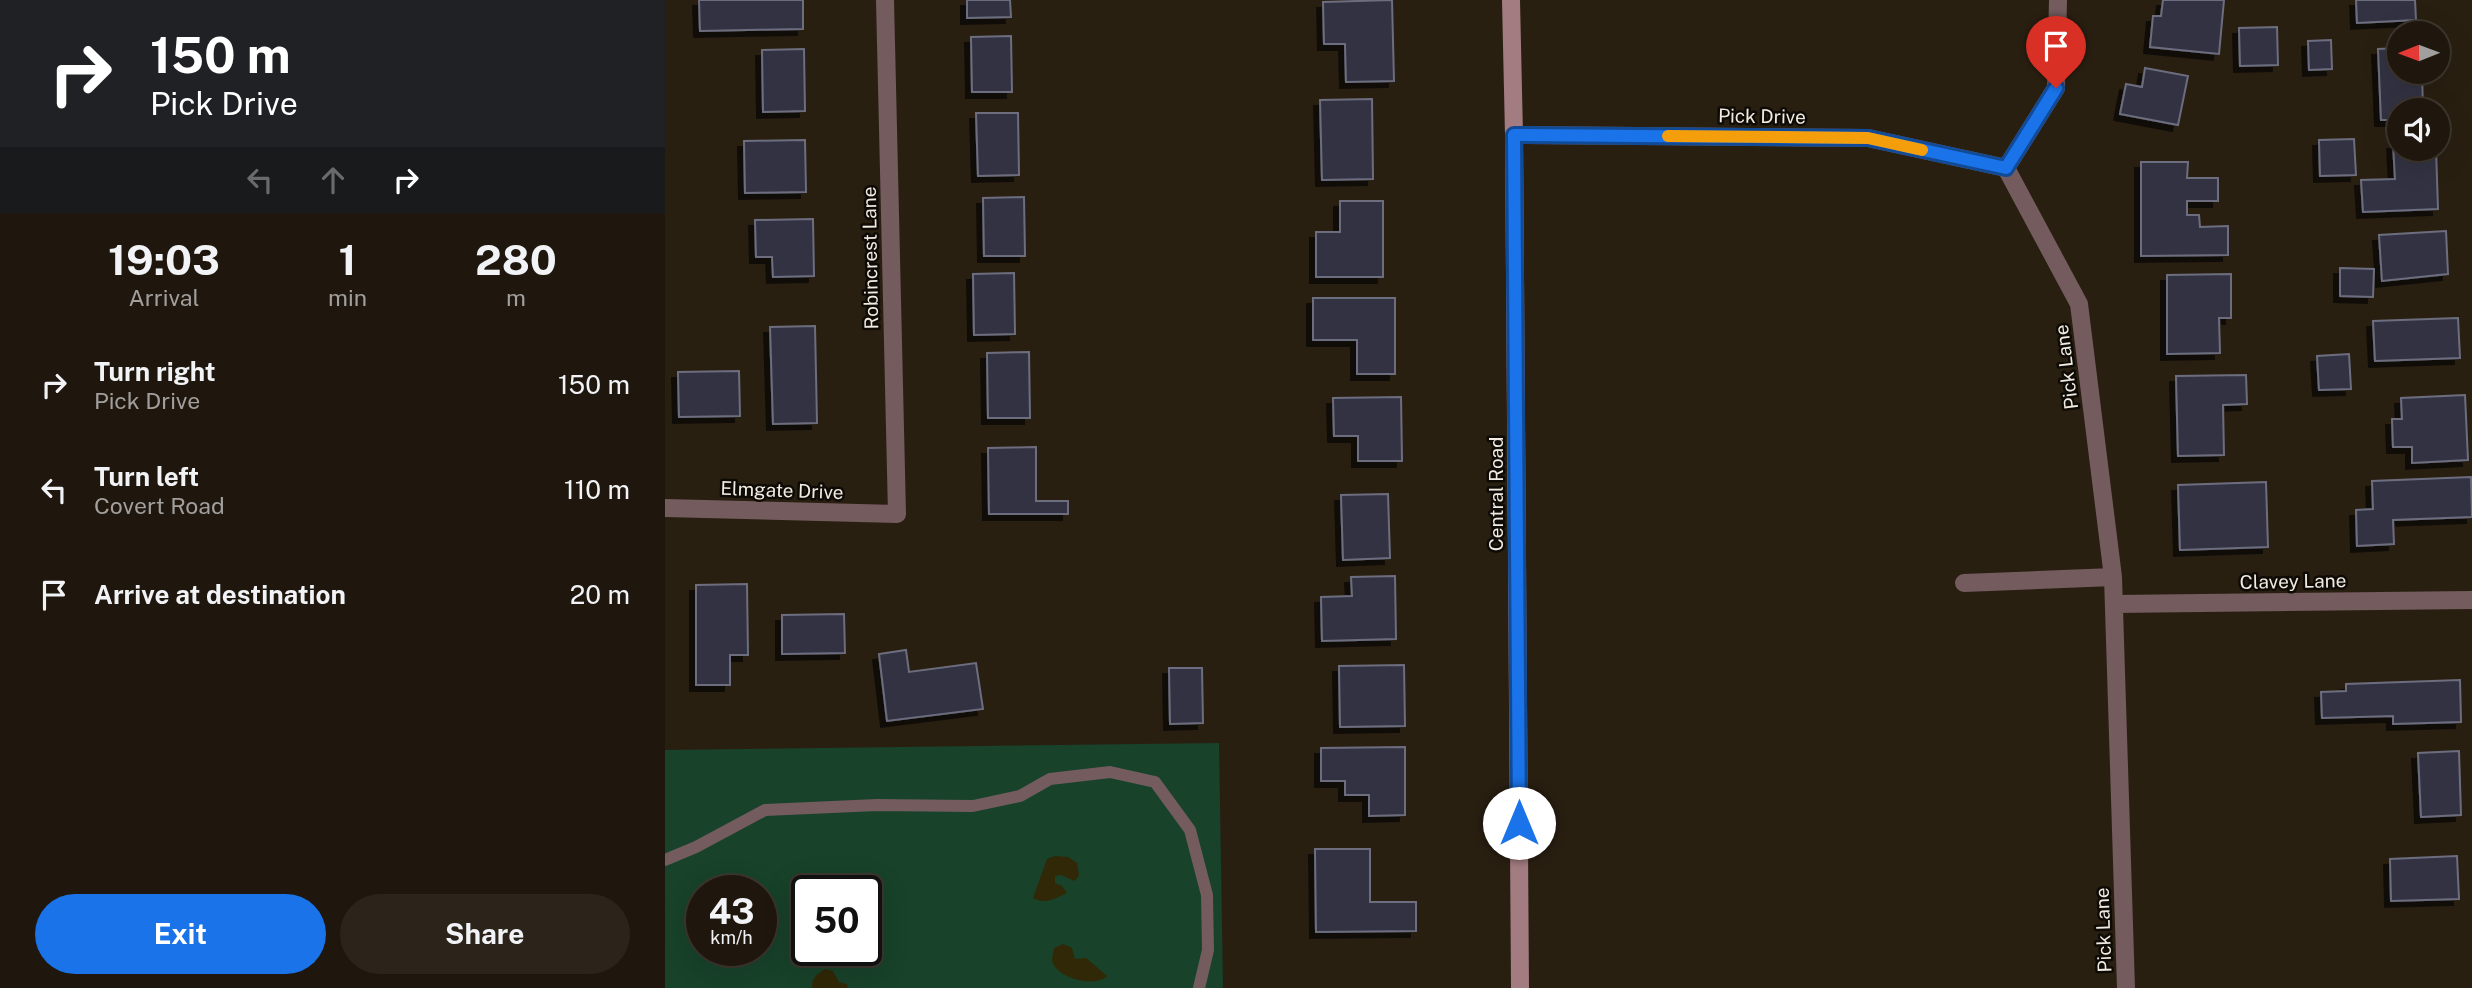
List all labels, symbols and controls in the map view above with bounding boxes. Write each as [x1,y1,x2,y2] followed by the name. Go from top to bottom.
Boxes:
[2026,16,2086,88] pin
[2387,21,2450,84] north arrow
[2387,21,2450,161] map controls
[150,26,291,84] text: 150 m
[2037,27,2075,65] icon: arrive
[35,28,126,119] icon: right
[150,85,298,122] text: Pick Drive
[2387,98,2450,161] button: sound
[1718,104,1806,128] street label: Pick Drive
[241,161,279,199] icon: left
[314,161,352,199] icon: ahead
[387,161,425,199] icon: right
[858,186,882,330] street label: Robincrest Lane
[108,235,220,284] text: 19:03
[339,235,357,284] text: 1
[475,235,557,284] text: 280
[128,284,200,311] text: Arrival
[328,284,367,311] text: min
[506,284,526,311] text: m
[2050,323,2082,411] street label: Pick Lane
[94,356,216,387] text: Turn right
[35,366,73,404] icon: right
[558,369,630,400] text: 150 m
[94,387,200,414] text: Pick Drive
[1485,437,1507,551] street label: Central Road
[94,461,199,492] text: Turn left
[35,471,73,509] icon: left
[564,474,630,505] text: 110 m
[720,477,844,503] street label: Elmgate Drive
[94,492,225,519] text: Covert Road
[2240,569,2346,593] street label: Clavey Lane
[35,576,73,614] icon: arrive
[94,579,346,610] text: Arrive at destination
[570,579,630,610] text: 20 m
[1482,786,1556,860] position arrow
[791,875,882,966] speed limit sign: 50
[2091,887,2115,973] street label: Pick Lane
[708,891,755,932] text: 43
[35,894,326,974] button: Exit
[340,894,630,974] button: Share
[710,927,753,948] text: km/h

